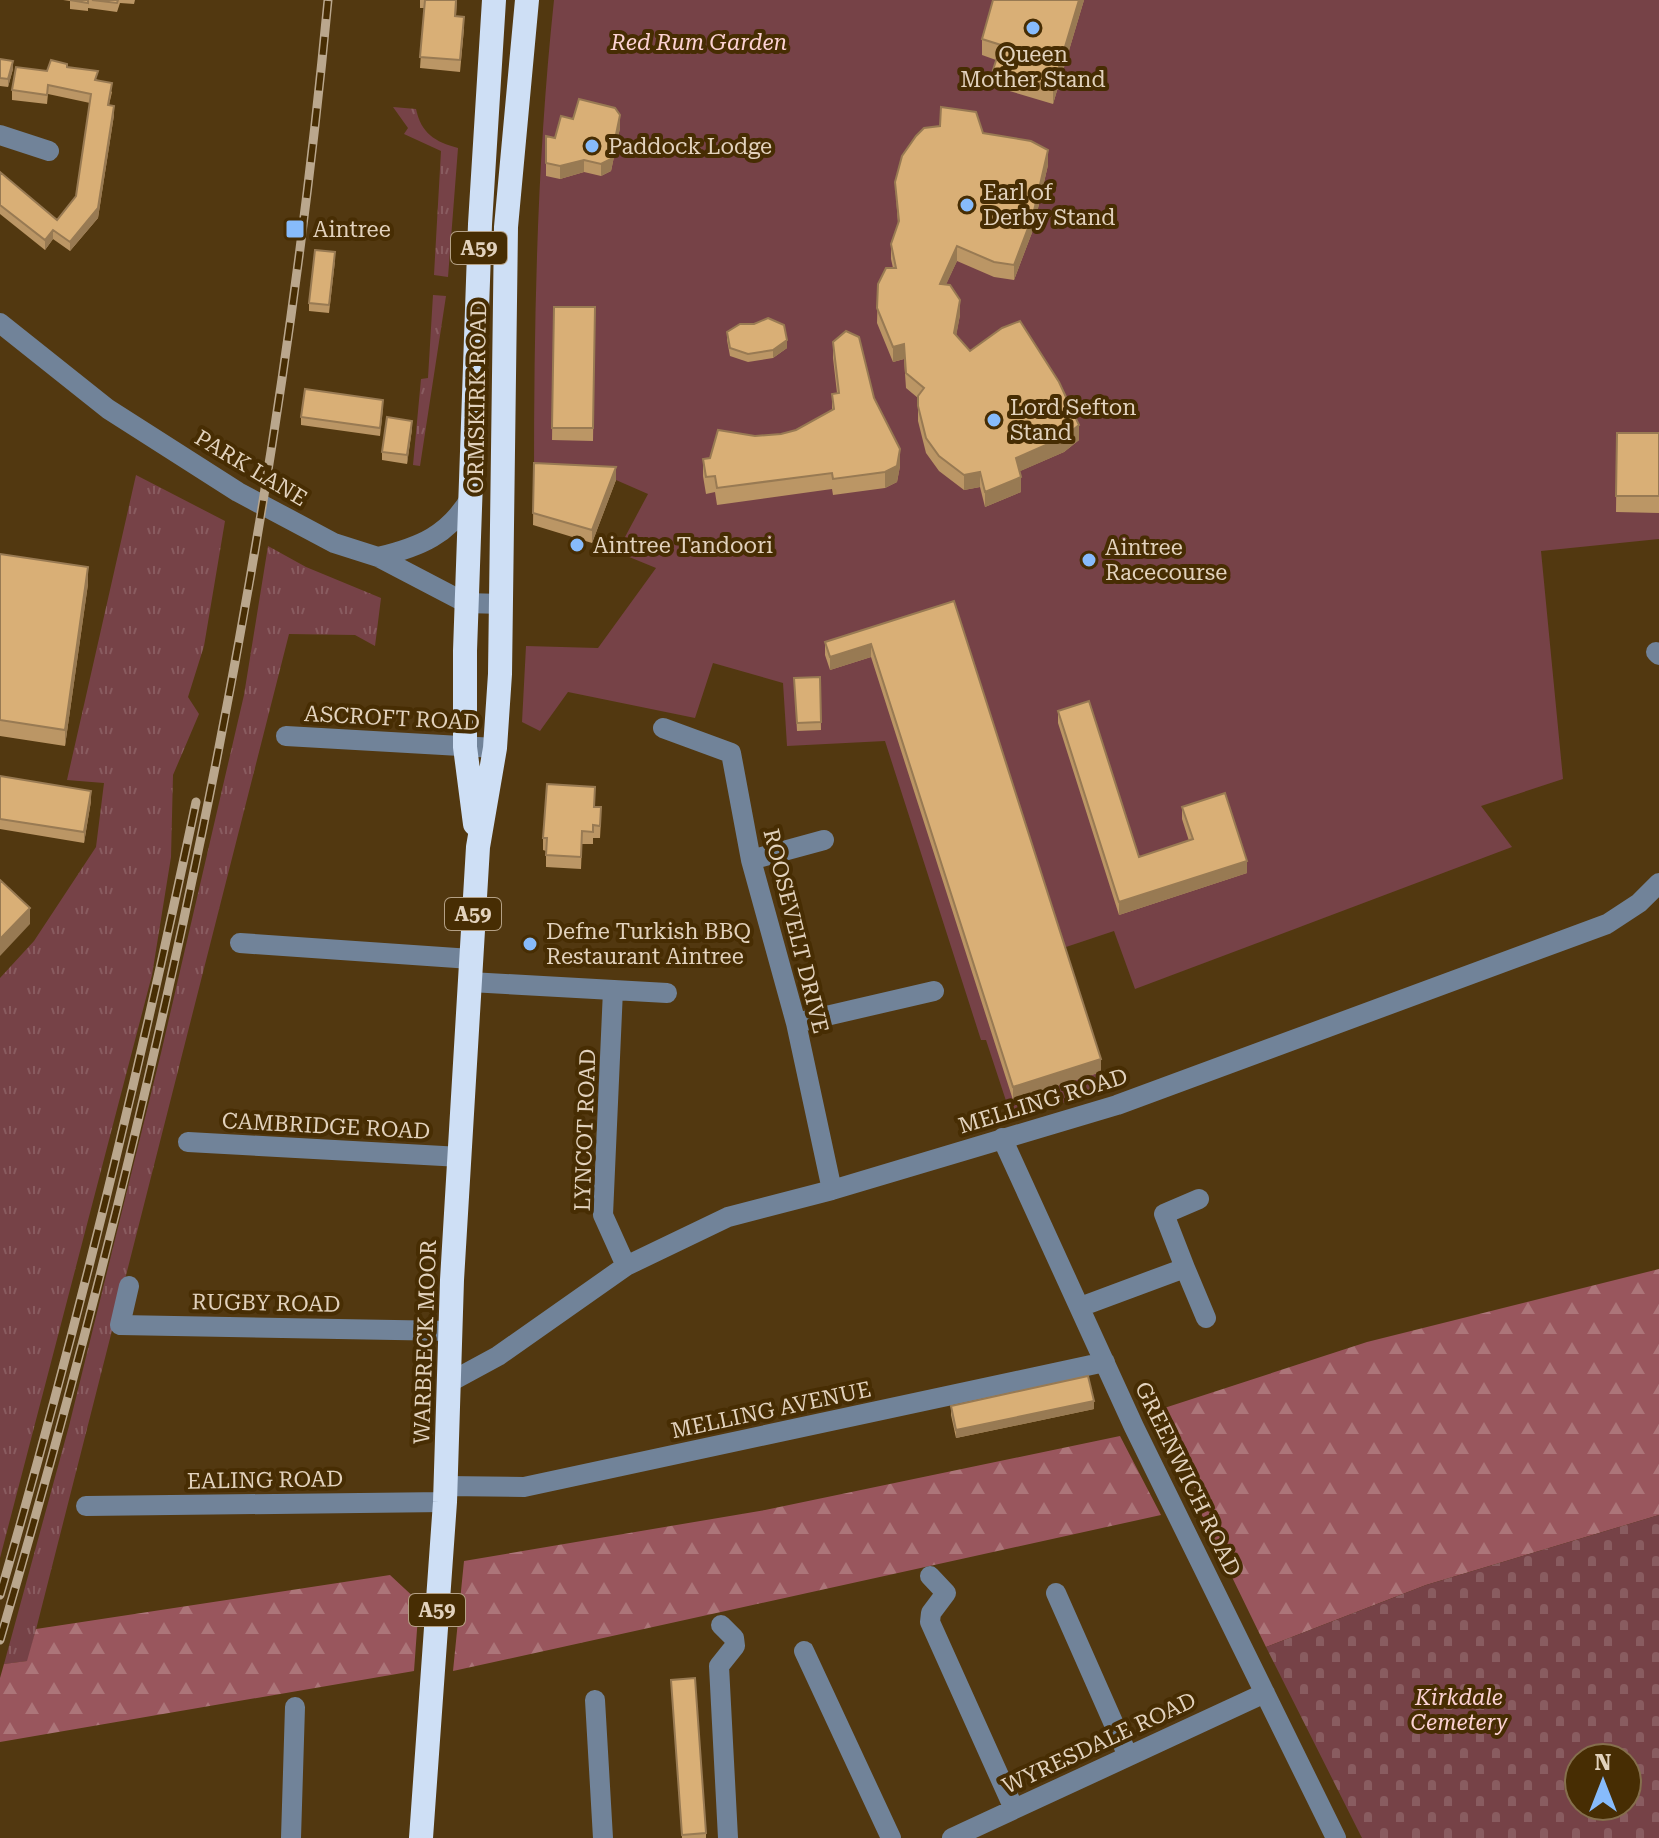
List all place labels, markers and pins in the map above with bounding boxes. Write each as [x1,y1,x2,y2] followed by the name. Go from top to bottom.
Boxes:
[1024,19,1042,37] marker: Queen Mother Stand
[960,42,1106,92] place label: Queen Mother Stand
[608,134,772,159] place label: Paddock Lodge
[583,137,601,155] marker: Paddock Lodge
[983,180,1115,230] place label: Earl of Derby Stand
[958,196,976,214] marker: Earl of Derby Stand
[313,217,391,242] place label: Aintree
[284,218,306,240] marker: Aintree
[1010,395,1136,445] place label: Lord Sefton Stand
[985,411,1003,429] marker: Lord Sefton Stand
[593,533,773,558] place label: Aintree Tandoori
[1105,535,1227,585] place label: Aintree Racecourse
[568,536,586,554] marker: Aintree Tandoori
[1080,551,1098,569] marker: Aintree Racecourse
[546,919,751,969] place label: Defne Turkish BBQ Restaurant Aintree
[521,935,539,953] marker: Defne Turkish BBQ Restaurant Aintree

